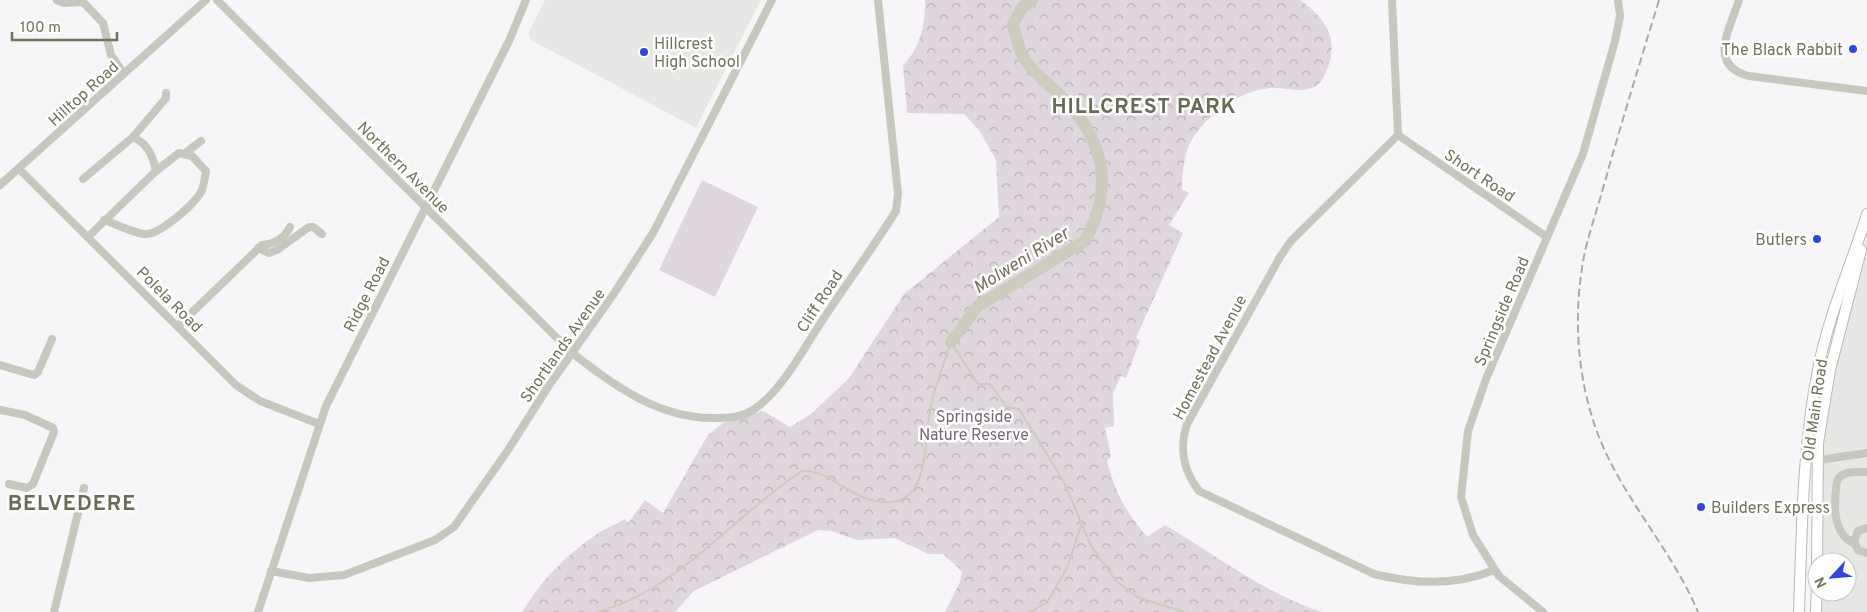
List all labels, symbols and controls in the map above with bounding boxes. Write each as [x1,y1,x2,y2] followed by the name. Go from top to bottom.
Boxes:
[12,10,118,42] scale bar
[20,19,61,38] text: 100 m
[654,35,740,73] place label: Hillcrest High School
[1721,41,1843,61] place label: The Black Rabbit
[1847,43,1859,55] marker: The Black Rabbit
[638,46,650,58] marker: Hillcrest High School
[45,58,124,131] street label: Hilltop Road
[1051,94,1237,121] district label: HILLCREST PARK
[352,118,453,219] street label: Northern Avenue
[1440,146,1518,208] street label: Short Road
[970,222,1076,300] water label: Molweni River
[1755,231,1807,251] place label: Butlers
[1811,233,1823,245] marker: Butlers
[340,254,395,336] street label: Ridge Road
[1471,254,1535,370] street label: Springside Road
[131,263,206,338] street label: Polela Road
[793,267,848,337] street label: Cliff Road
[517,285,611,407] street label: Shortlands Avenue
[1169,292,1252,424] street label: Homestead Avenue
[1799,358,1833,463] street label: Old Main Road
[919,408,1029,446] park label: Springside Nature Reserve
[8,491,136,518] district label: BELVEDERE
[1711,499,1830,519] place label: Builders Express
[1695,501,1707,513] marker: Builders Express
[1807,552,1857,602] north arrow
[1812,574,1832,590] text: N

